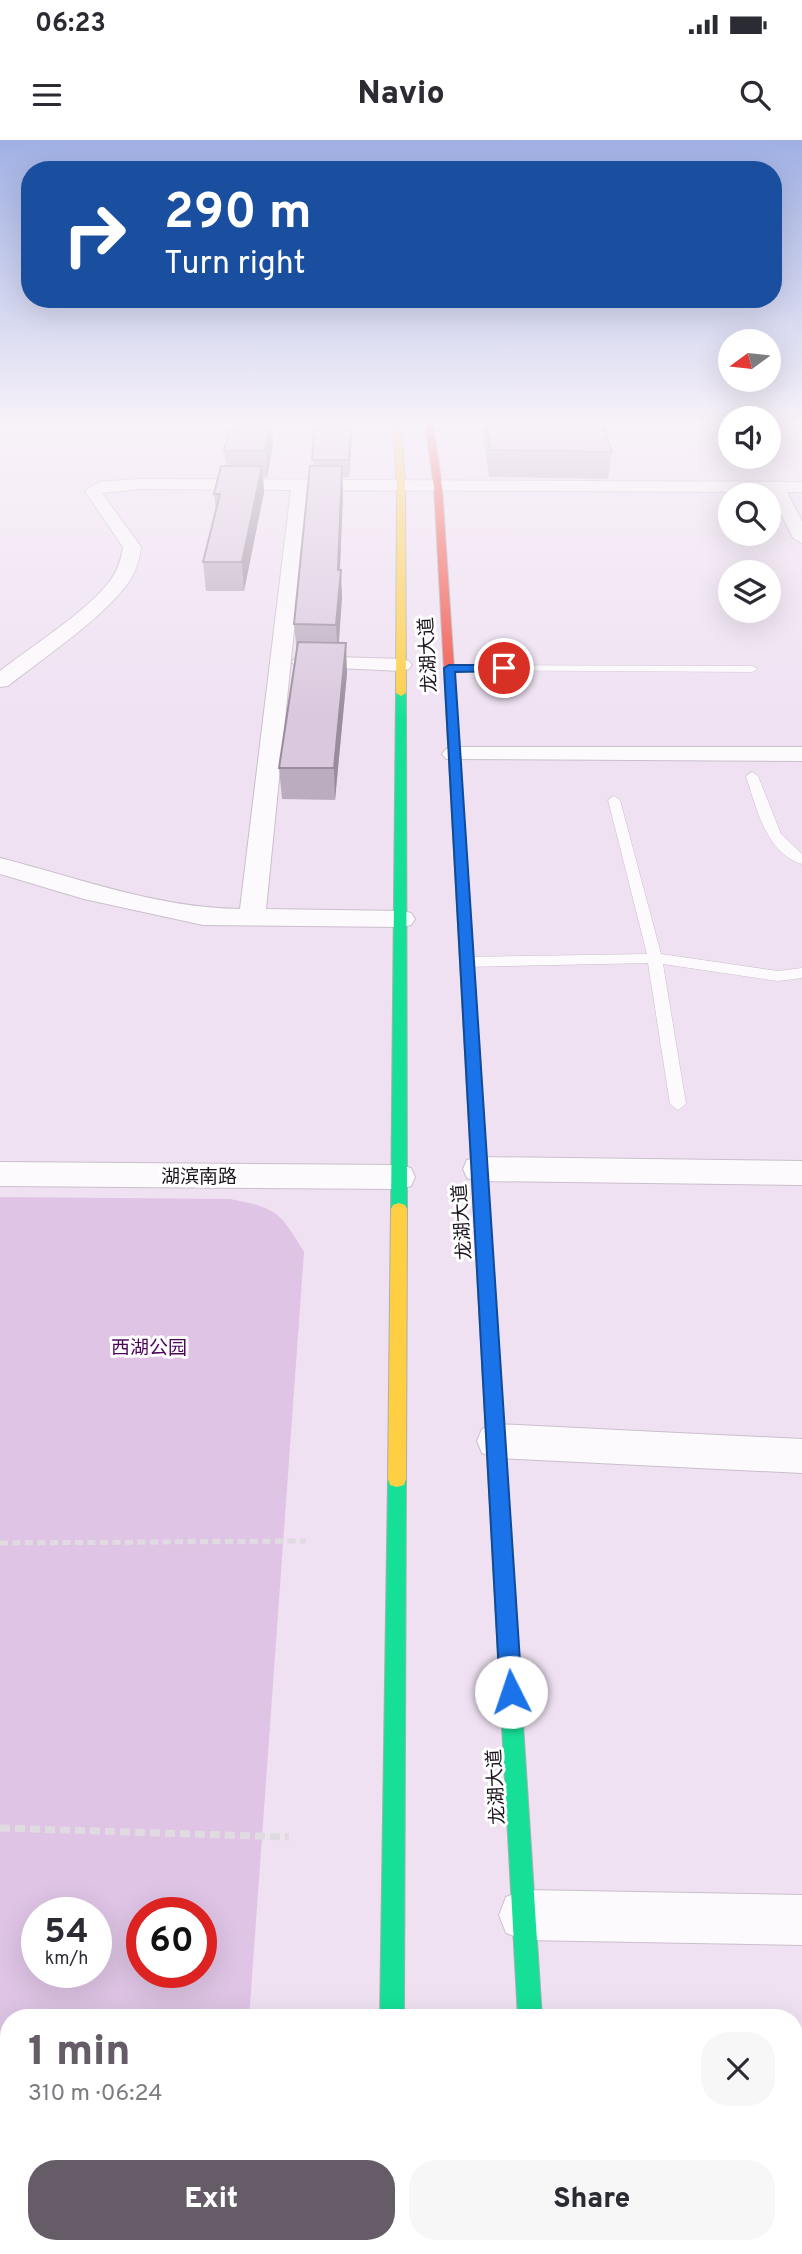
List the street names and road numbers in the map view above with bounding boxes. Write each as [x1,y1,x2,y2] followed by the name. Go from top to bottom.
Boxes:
[415,616,443,693] street label: 龙湖大道
[161,1166,237,1190] street label: 湖滨南路
[448,1183,478,1261] street label: 龙湖大道
[483,1748,511,1825] street label: 龙湖大道

